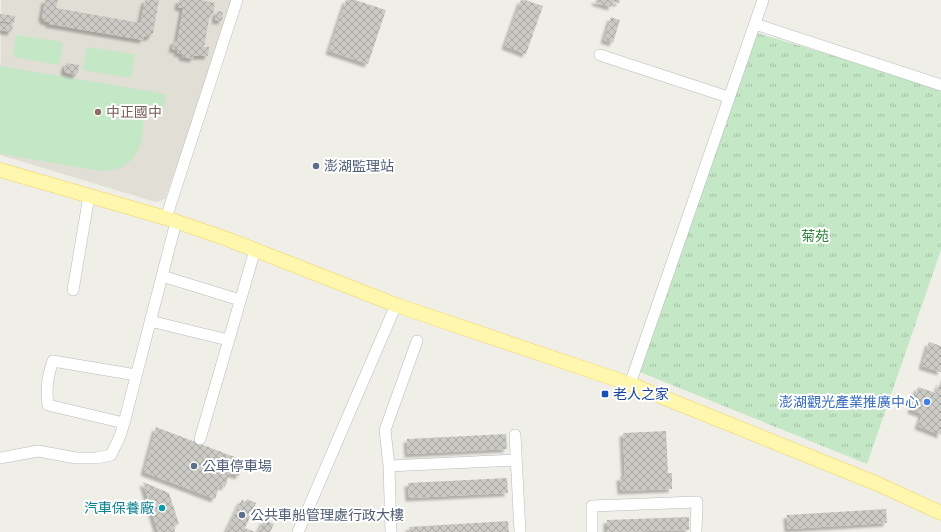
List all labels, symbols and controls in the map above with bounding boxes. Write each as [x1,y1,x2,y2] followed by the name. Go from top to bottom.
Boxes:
[106,104,162,121] place label: 中正國中
[93,107,103,117] marker: 中正國中
[324,158,394,175] place label: 澎湖監理站
[311,161,321,171] marker: 澎湖監理站
[801,228,829,245] park label: 菊苑
[613,386,669,403] place label: 老人之家
[600,389,610,399] marker: 老人之家
[779,394,919,411] place label: 澎湖觀光產業推廣中心
[922,397,932,407] marker: 澎湖觀光產業推廣中心
[202,458,272,475] place label: 公車停車場
[189,461,199,471] marker: 公車停車場
[84,500,154,517] place label: 汽車保養廠
[157,503,167,513] marker: 汽車保養廠
[250,507,404,524] place label: 公共車船管理處行政大樓
[237,510,247,520] marker: 公共車船管理處行政大樓

